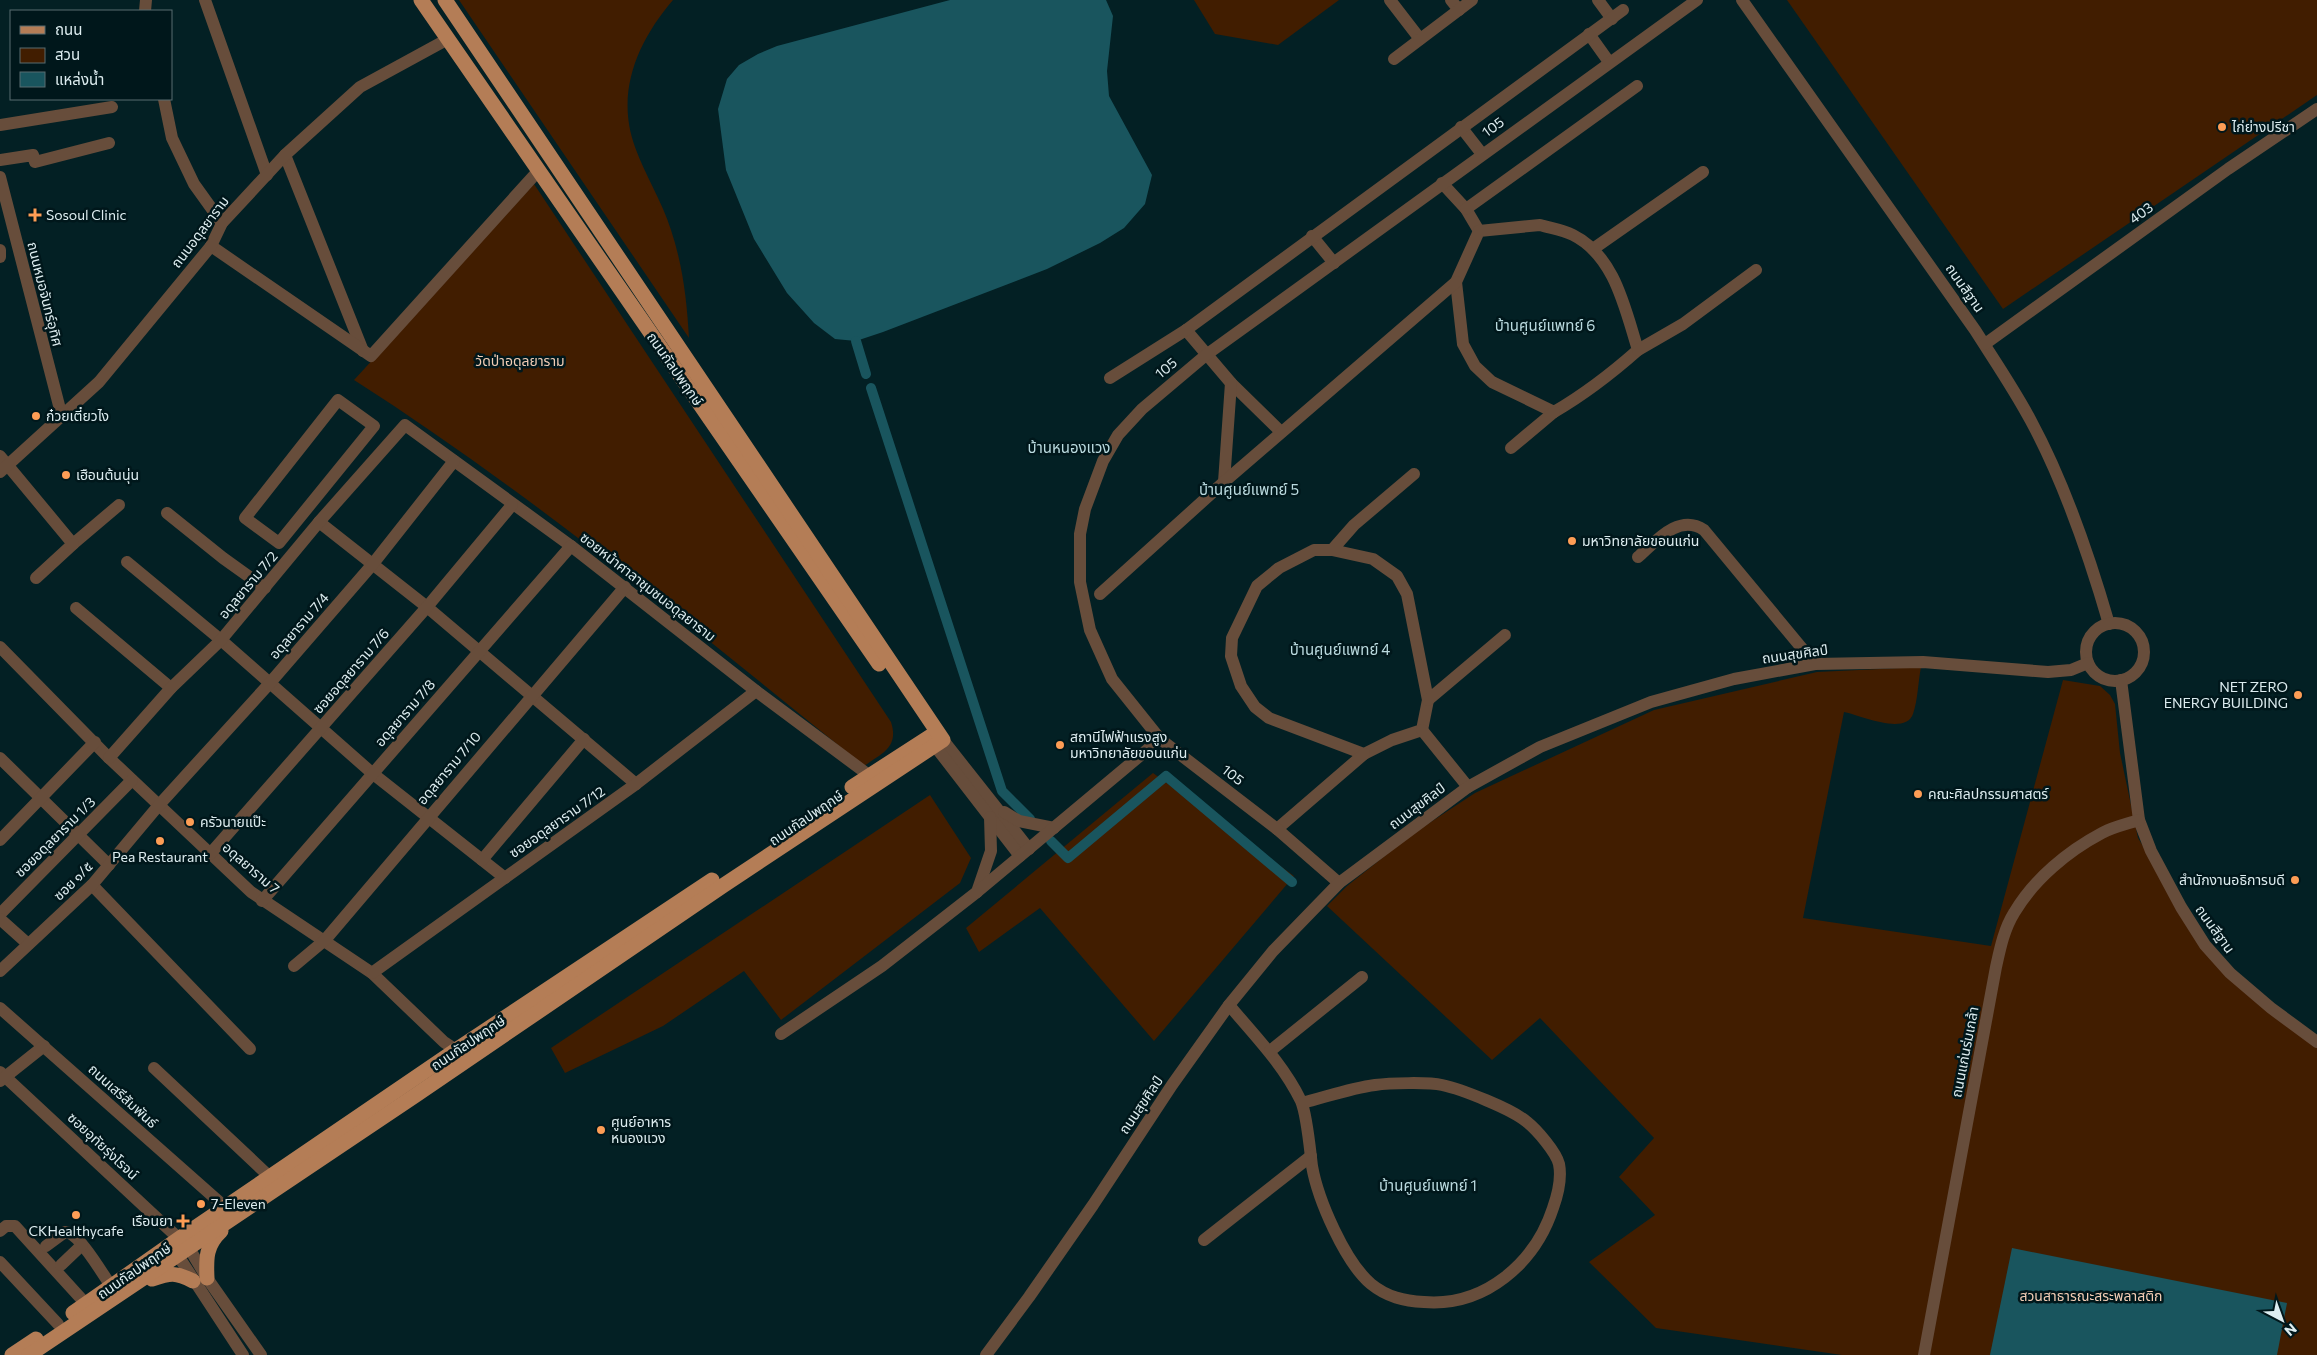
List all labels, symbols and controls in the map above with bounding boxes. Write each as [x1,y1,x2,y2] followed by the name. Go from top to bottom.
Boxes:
[10,10,172,100] legend
[55,20,82,38] text: ถนน
[55,45,80,63] text: สวน
[55,69,104,88] text: แหล่งน้ำ
[1478,113,1507,140] street label: 105
[2231,118,2295,135] place label: ไก่ย่างปรีชา
[2216,121,2228,133] marker: ไก่ย่างปรีชา
[167,192,233,272] street label: ถนนอดุลยาราม
[2125,198,2156,227] street label: 403
[46,206,127,223] place label: Sosoul Clinic
[28,208,42,222] marker: Sosoul Clinic
[23,240,67,348] street label: ถนนหมอจันทร์อุทิศ
[1943,260,1988,315] street label: ถนนสีฐาน
[1495,316,1595,335] district label: บ้านศูนย์แพทย์ 6
[644,329,707,409] street label: ถนนกัลปพฤกษ์
[475,352,565,370] park label: วัดป่าอดุลยาราม
[1151,354,1180,382] street label: 105
[46,406,109,424] place label: ก๋วยเตี๋ยวไง
[30,410,42,422] marker: ก๋วยเตี๋ยวไง
[1028,438,1110,456] district label: บ้านหนองแวง
[76,466,139,484] place label: เฮือนต้นนุ่น
[60,469,72,481] marker: เฮือนต้นนุ่น
[1199,480,1299,499] district label: บ้านศูนย์แพทย์ 5
[577,528,719,646] street label: ซอยหน้าศาลาชุมชนอดุลยาราม
[1582,532,1699,549] place label: มหาวิทยาลัยขอนแก่น
[1566,535,1578,547] marker: มหาวิทยาลัยขอนแก่น
[214,547,282,623] street label: อดุลยาราม 7/2
[265,589,333,663] street label: อดุลยาราม 7/4
[309,625,393,717] street label: ซอยอดุลยาราม 7/6
[1290,640,1390,659] district label: บ้านศูนย์แพทย์ 4
[1761,640,1829,668] street label: ถนนสุขศิลป์
[371,676,439,750] street label: อดุลยาราม 7/8
[2164,678,2288,711] place label: NET ZERO ENERGY BUILDING
[2292,689,2304,701] marker: NET ZERO ENERGY BUILDING
[413,728,485,808] street label: อดุลยาราม 7/10
[1070,728,1187,761] place label: สถานีไฟฟ้าแรงสูง มหาวิทยาลัยขอนแก่น
[1054,739,1066,751] marker: สถานีไฟฟ้าแรงสูง มหาวิทยาลัยขอนแก่น
[1219,761,1248,788] street label: 105
[1385,779,1449,833] street label: ถนนสุขศิลป์
[506,782,609,862] street label: ซอยอดุลยาราม 7/12
[1928,785,2049,802] place label: คณะศิลปกรรมศาสตร์
[765,786,846,849] street label: ถนนกัลปพฤกษ์
[1912,788,1924,800] marker: คณะศิลปกรรมศาสตร์
[11,793,99,881] street label: ซอยอดุลยาราม 1/3
[200,813,266,830] place label: ครัวนายแป๊ะ
[184,816,196,828] marker: ครัวนายแป๊ะ
[154,835,166,847] marker: Pea Restaurant
[219,838,283,898] street label: อดุลยาราม 7
[112,848,208,865] place label: Pea Restaurant
[50,858,96,904] street label: ซอย ๑/๕
[2179,871,2285,888] place label: สำนักงานอธิการบดี
[2289,874,2301,886] marker: สำนักงานอธิการบดี
[2192,901,2239,956] street label: ถนนสีฐาน
[1947,1005,1982,1099] street label: ถนนแก่นร่มเกล้า
[427,1011,508,1074] street label: ถนนกัลปพฤกษ์
[85,1060,162,1131] street label: ถนนเสรีสัมพันธ์
[1115,1072,1167,1138] street label: ถนนสุขศิลป์
[64,1109,142,1183] street label: ซอยอุทัยรุ่งโรจน์
[611,1113,671,1146] place label: ศูนย์อาหาร หนองแวง
[595,1124,607,1136] marker: ศูนย์อาหาร หนองแวง
[1379,1176,1477,1195] district label: บ้านศูนย์แพทย์ 1
[211,1195,266,1212] place label: 7-Eleven
[195,1198,207,1210] marker: 7-Eleven
[70,1209,82,1221] marker: CKHealthycafe
[132,1212,173,1229] place label: เรือนยา
[177,1215,189,1227] marker: เรือนยา
[28,1222,124,1239] place label: CKHealthycafe
[94,1239,174,1302] street label: ถนนกัลปพฤกษ์
[2019,1287,2163,1304] park label: สวนสาธารณะสระพลาสติก
[2257,1295,2307,1345] north arrow
[2281,1320,2300,1340] text: N

